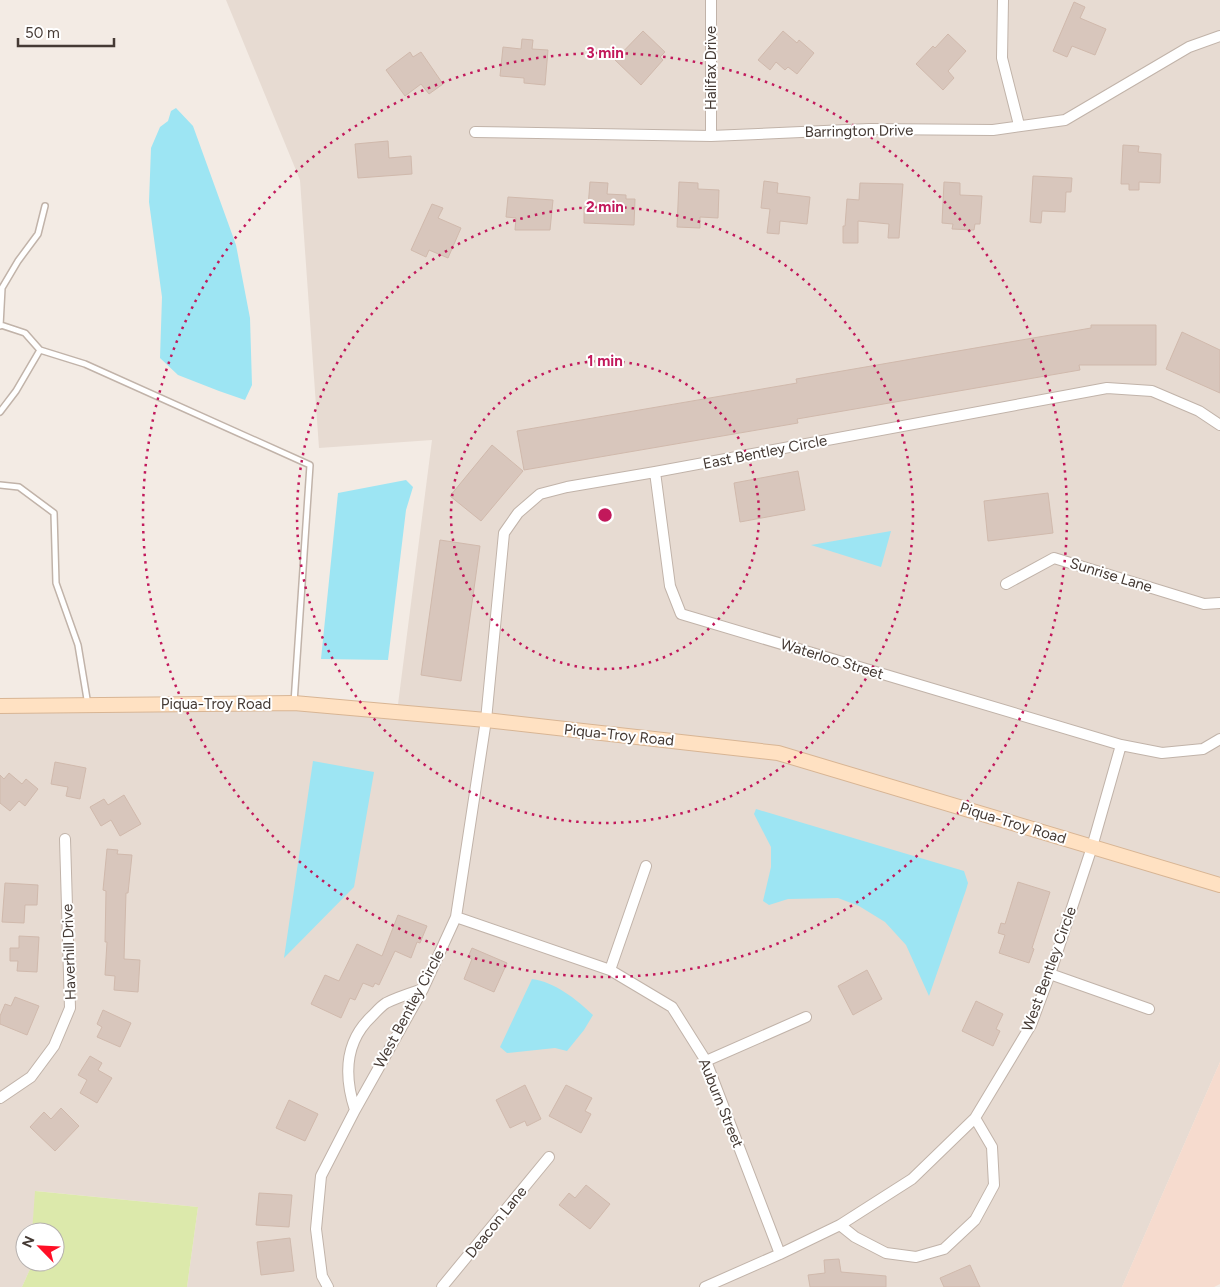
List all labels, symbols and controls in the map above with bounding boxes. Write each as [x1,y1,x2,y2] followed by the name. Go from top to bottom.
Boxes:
[18,15,114,47] scale bar
[25,24,60,42] text: 50 m
[702,26,720,110] street label: Halifax Drive
[586,44,624,62] text: 3 min
[804,121,914,141] street label: Barrington Drive
[586,198,624,216] text: 2 min
[587,352,623,370] text: 1 min
[701,431,829,473] street label: East Bentley Circle
[596,506,614,524] centre of rings
[1068,554,1154,596] street label: Sunrise Lane
[778,635,886,683] street label: Waterloo Street
[161,695,271,713] street label: Piqua-Troy Road
[563,720,675,750] street label: Piqua-Troy Road
[958,798,1068,848] street label: Piqua-Troy Road
[58,903,80,1001] street label: Haverhill Drive
[1018,904,1080,1034] street label: West Bentley Circle
[370,947,448,1071] street label: West Bentley Circle
[695,1056,747,1151] street label: Auburn Street
[462,1183,530,1261] street label: Deacon Lane
[15,1222,65,1272] north arrow
[19,1234,39,1250] text: N

